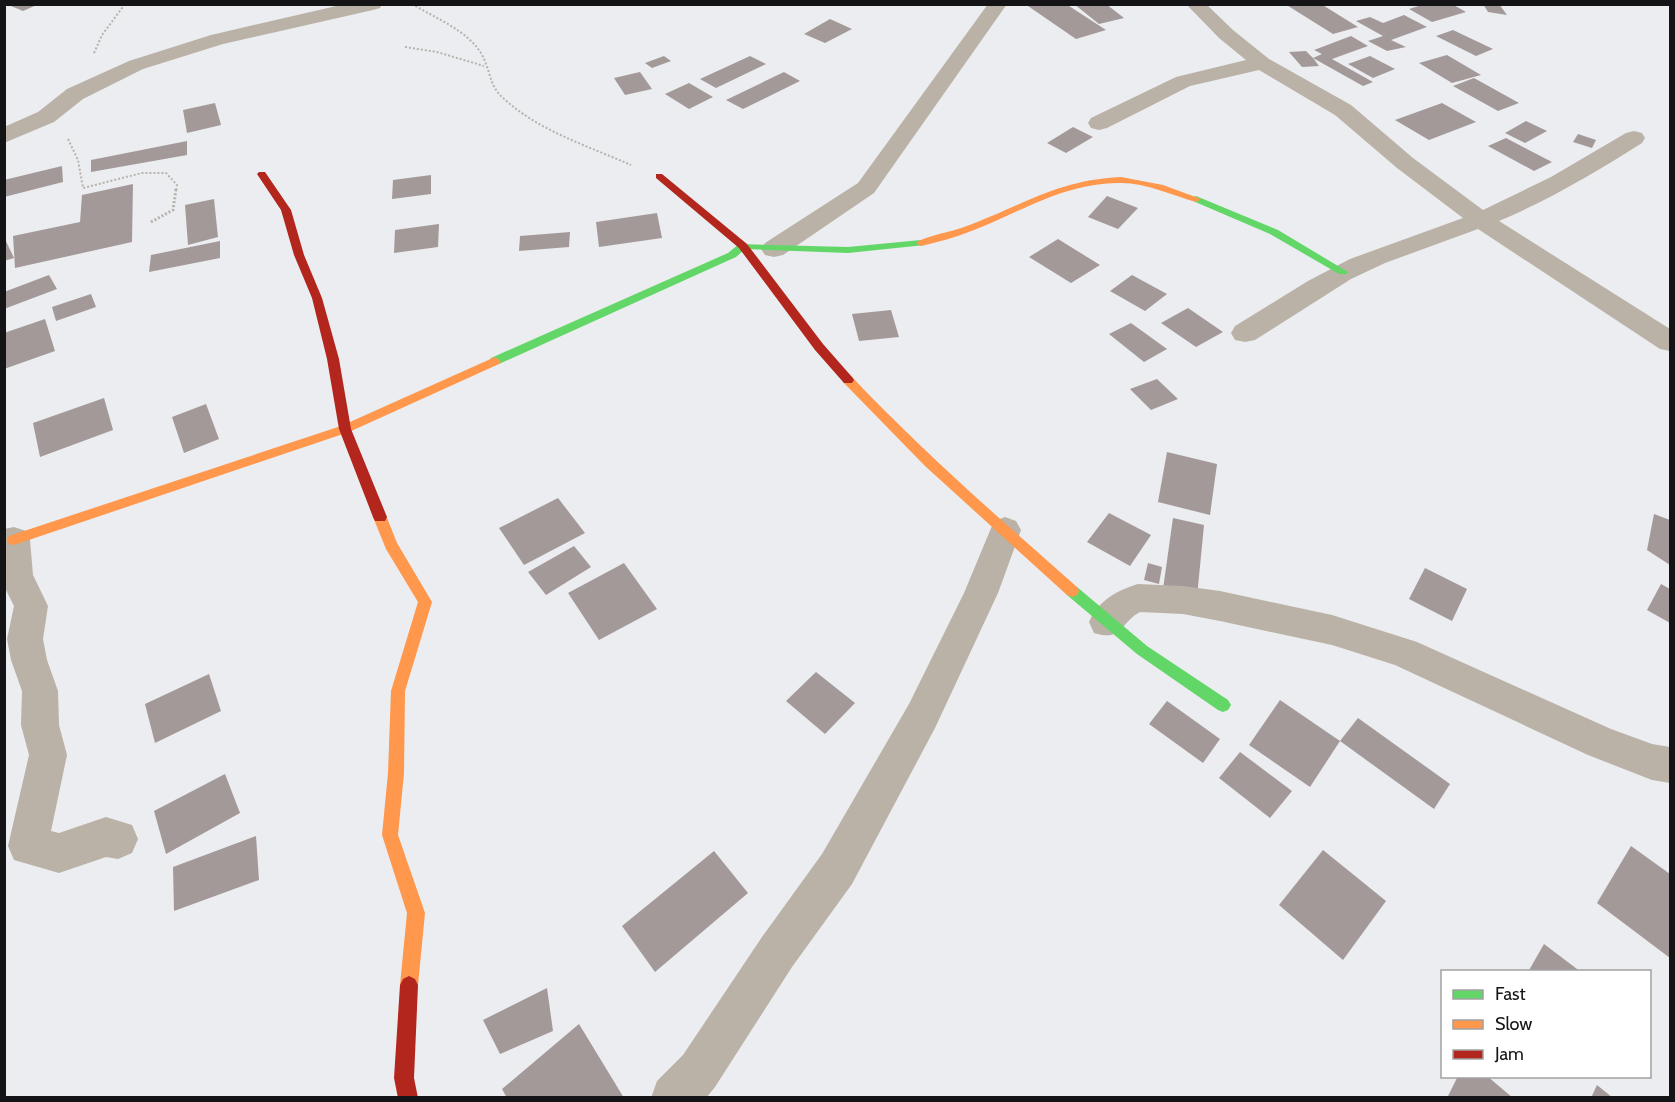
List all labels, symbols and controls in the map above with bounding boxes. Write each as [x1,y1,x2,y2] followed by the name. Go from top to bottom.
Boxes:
[1441,970,1651,1078] legend
[1495,983,1526,1005] text: Fast
[1495,1013,1532,1035] text: Slow
[1494,1043,1524,1065] text: Jam

